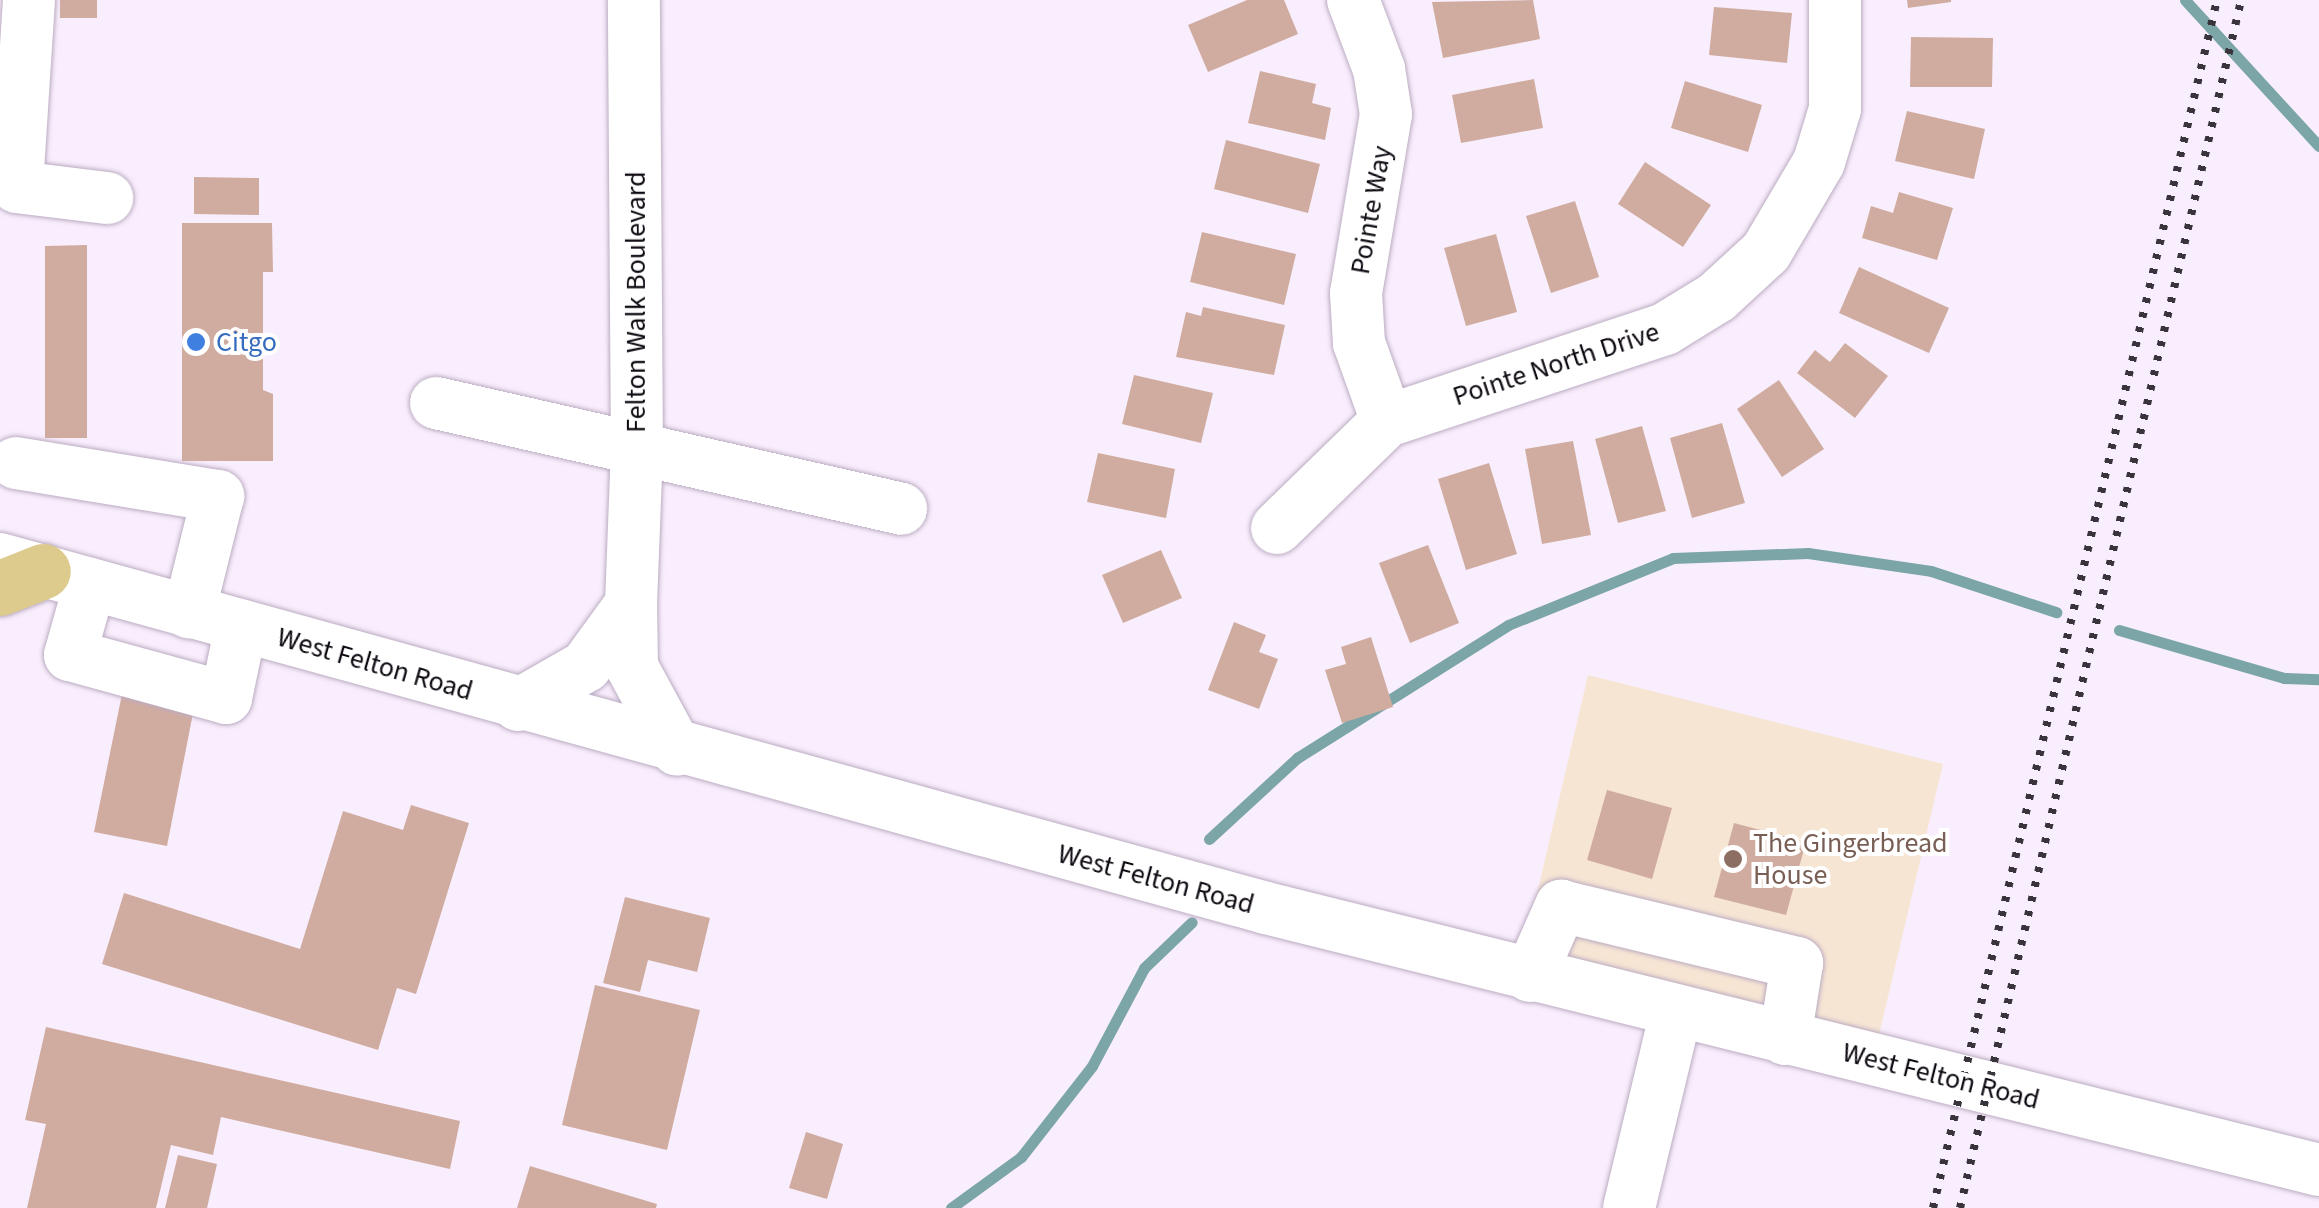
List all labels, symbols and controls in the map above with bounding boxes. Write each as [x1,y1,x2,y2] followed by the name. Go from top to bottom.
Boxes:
[1343,143,1399,277] street label: Pointe Way
[619,171,653,433] street label: Felton Walk Boulevard
[1449,315,1663,413] street label: Pointe North Drive
[216,325,277,359] place label: Citgo
[185,331,207,353] marker: Citgo
[273,620,477,708] street label: West Felton Road
[1753,826,1948,892] place label: The Gingerbread House
[1054,837,1258,921] street label: West Felton Road
[1722,848,1744,870] marker: The Gingerbread House
[1839,1035,2043,1117] street label: West Felton Road

